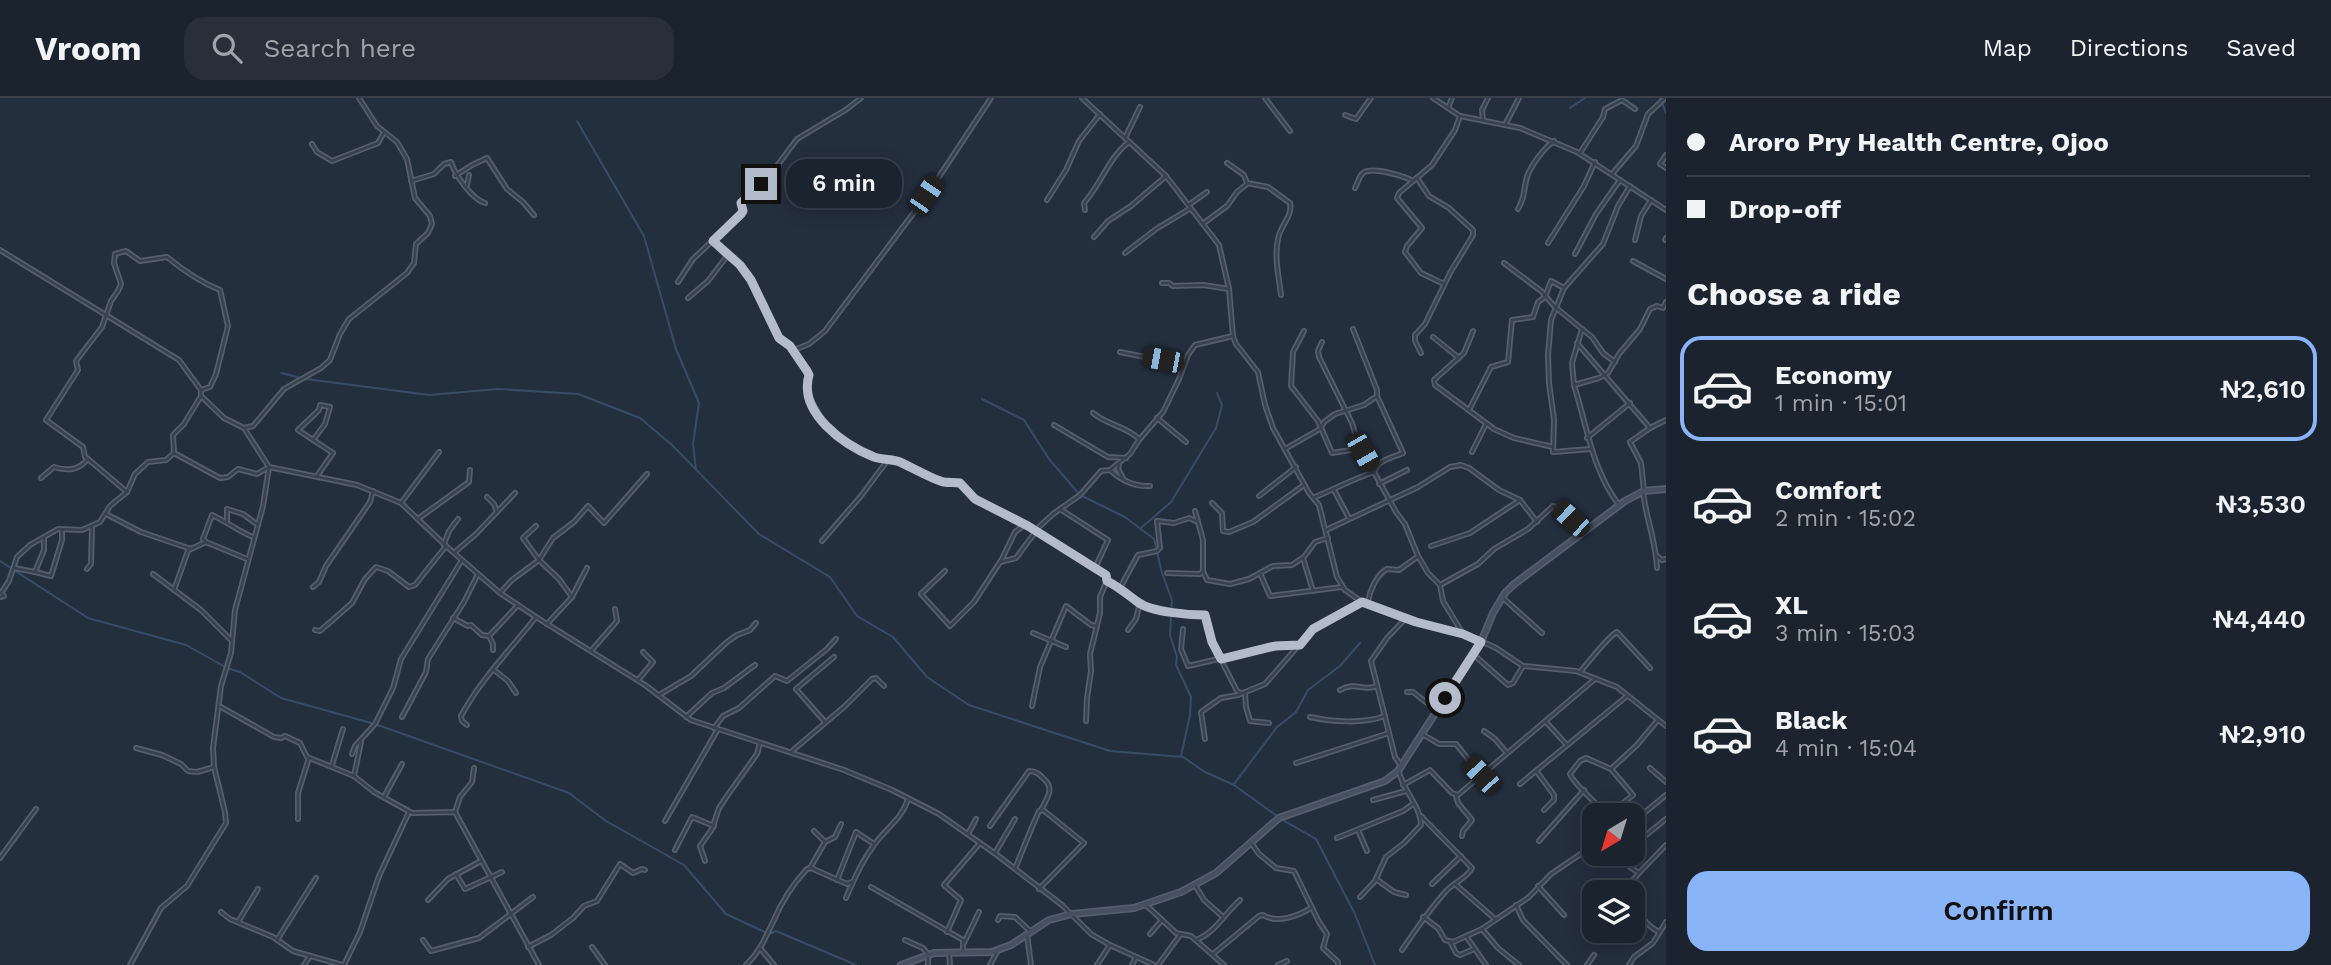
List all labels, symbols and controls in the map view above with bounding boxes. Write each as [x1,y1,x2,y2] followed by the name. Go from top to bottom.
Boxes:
[184,17,674,80] search box
[35,29,142,68] text: Vroom
[208,29,246,67] icon: search
[264,33,416,63] text: Search here
[1983,34,2032,62] text: Map
[2070,34,2188,62] text: Directions
[2226,34,2296,62] text: Saved
[1729,127,2109,157] text: Aroro Pry Health Centre, Ojoo
[786,160,901,208] callout: 6 min
[745,168,777,200] route end
[812,170,876,197] text: 6 min
[906,172,947,218] car
[1729,194,1841,224] text: Drop-off
[1687,275,1901,313] text: Choose a ride
[1141,346,1186,374] car
[1691,357,1754,420] icon: car
[1775,360,1892,390] text: Economy
[2220,374,2306,404] text: ₦2,610
[1775,390,1907,417] text: 1 min · 15:01
[1344,429,1383,475] car
[1691,472,1754,535] icon: car
[1775,475,1881,505] text: Comfort
[2216,489,2306,519] text: ₦3,530
[1549,497,1594,541] car
[1775,505,1916,532] text: 2 min · 15:02
[1691,587,1754,650] icon: car
[1775,590,1808,620] text: XL
[2212,604,2306,634] text: ₦4,440
[1775,620,1915,647] text: 3 min · 15:03
[1429,682,1461,714] route start
[1691,702,1754,765] icon: car
[1775,705,1847,735] text: Black
[2219,719,2306,749] text: ₦2,910
[1775,735,1917,762] text: 4 min · 15:04
[1459,752,1504,798] car
[1582,803,1645,866] north arrow
[1582,803,1645,943] map controls
[1687,871,2310,951] button: Confirm
[1582,880,1645,943] button: layers

